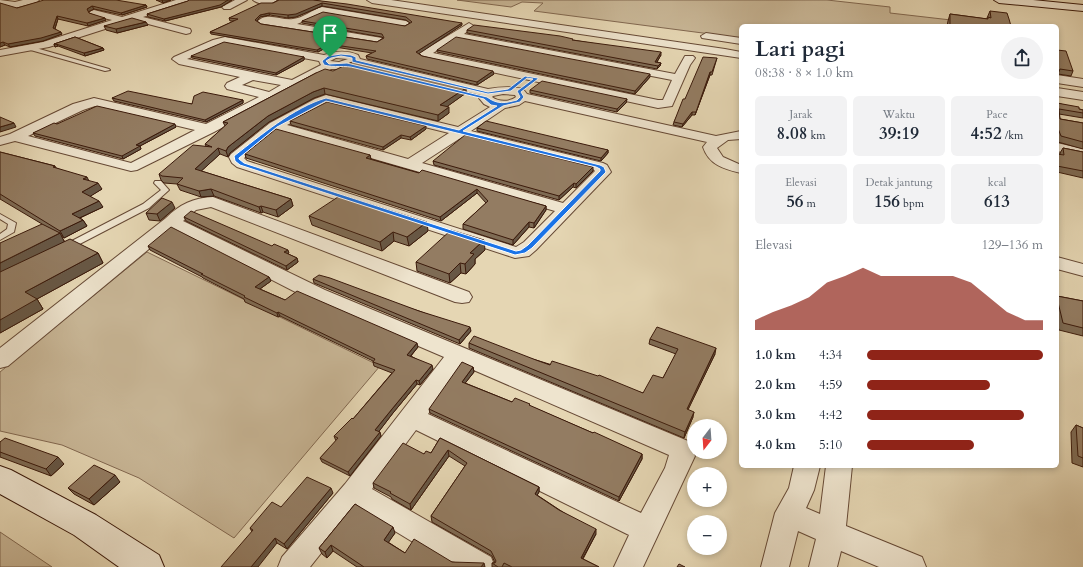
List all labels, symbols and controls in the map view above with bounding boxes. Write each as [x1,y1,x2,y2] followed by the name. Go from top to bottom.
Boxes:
[313,16,347,57] pin
[319,22,341,44] icon: arrive
[755,34,845,64] text: Lari pagi
[1001,37,1043,79] button: share
[755,64,854,82] text: 08:38 · 8 × 1.0 km
[789,107,813,122] text: Jarak
[883,107,915,122] text: Waktu
[986,107,1008,122] text: Pace
[776,122,807,145] text: 8.08
[879,122,919,145] text: 39:19
[971,122,1002,145] text: 4:52
[807,128,826,143] text: km
[1002,128,1023,143] text: /km
[785,175,817,190] text: Elevasi
[865,175,933,190] text: Detak jantung
[988,175,1006,190] text: kcal
[786,190,804,213] text: 56
[874,190,900,213] text: 156
[984,190,1010,213] text: 613
[804,196,816,211] text: m
[900,196,924,211] text: bpm
[755,236,792,254] text: Elevasi
[981,236,1043,254] text: 129–136 m
[755,346,796,364] text: 1.0 km
[819,346,842,364] text: 4:34
[755,376,796,394] text: 2.0 km
[819,376,842,394] text: 4:59
[755,406,796,424] text: 3.0 km
[819,406,842,424] text: 4:42
[687,419,727,459] north arrow
[687,419,727,555] map controls
[755,436,796,454] text: 4.0 km
[819,436,842,454] text: 5:10
[687,467,727,507] button: +
[687,515,727,555] button: −

